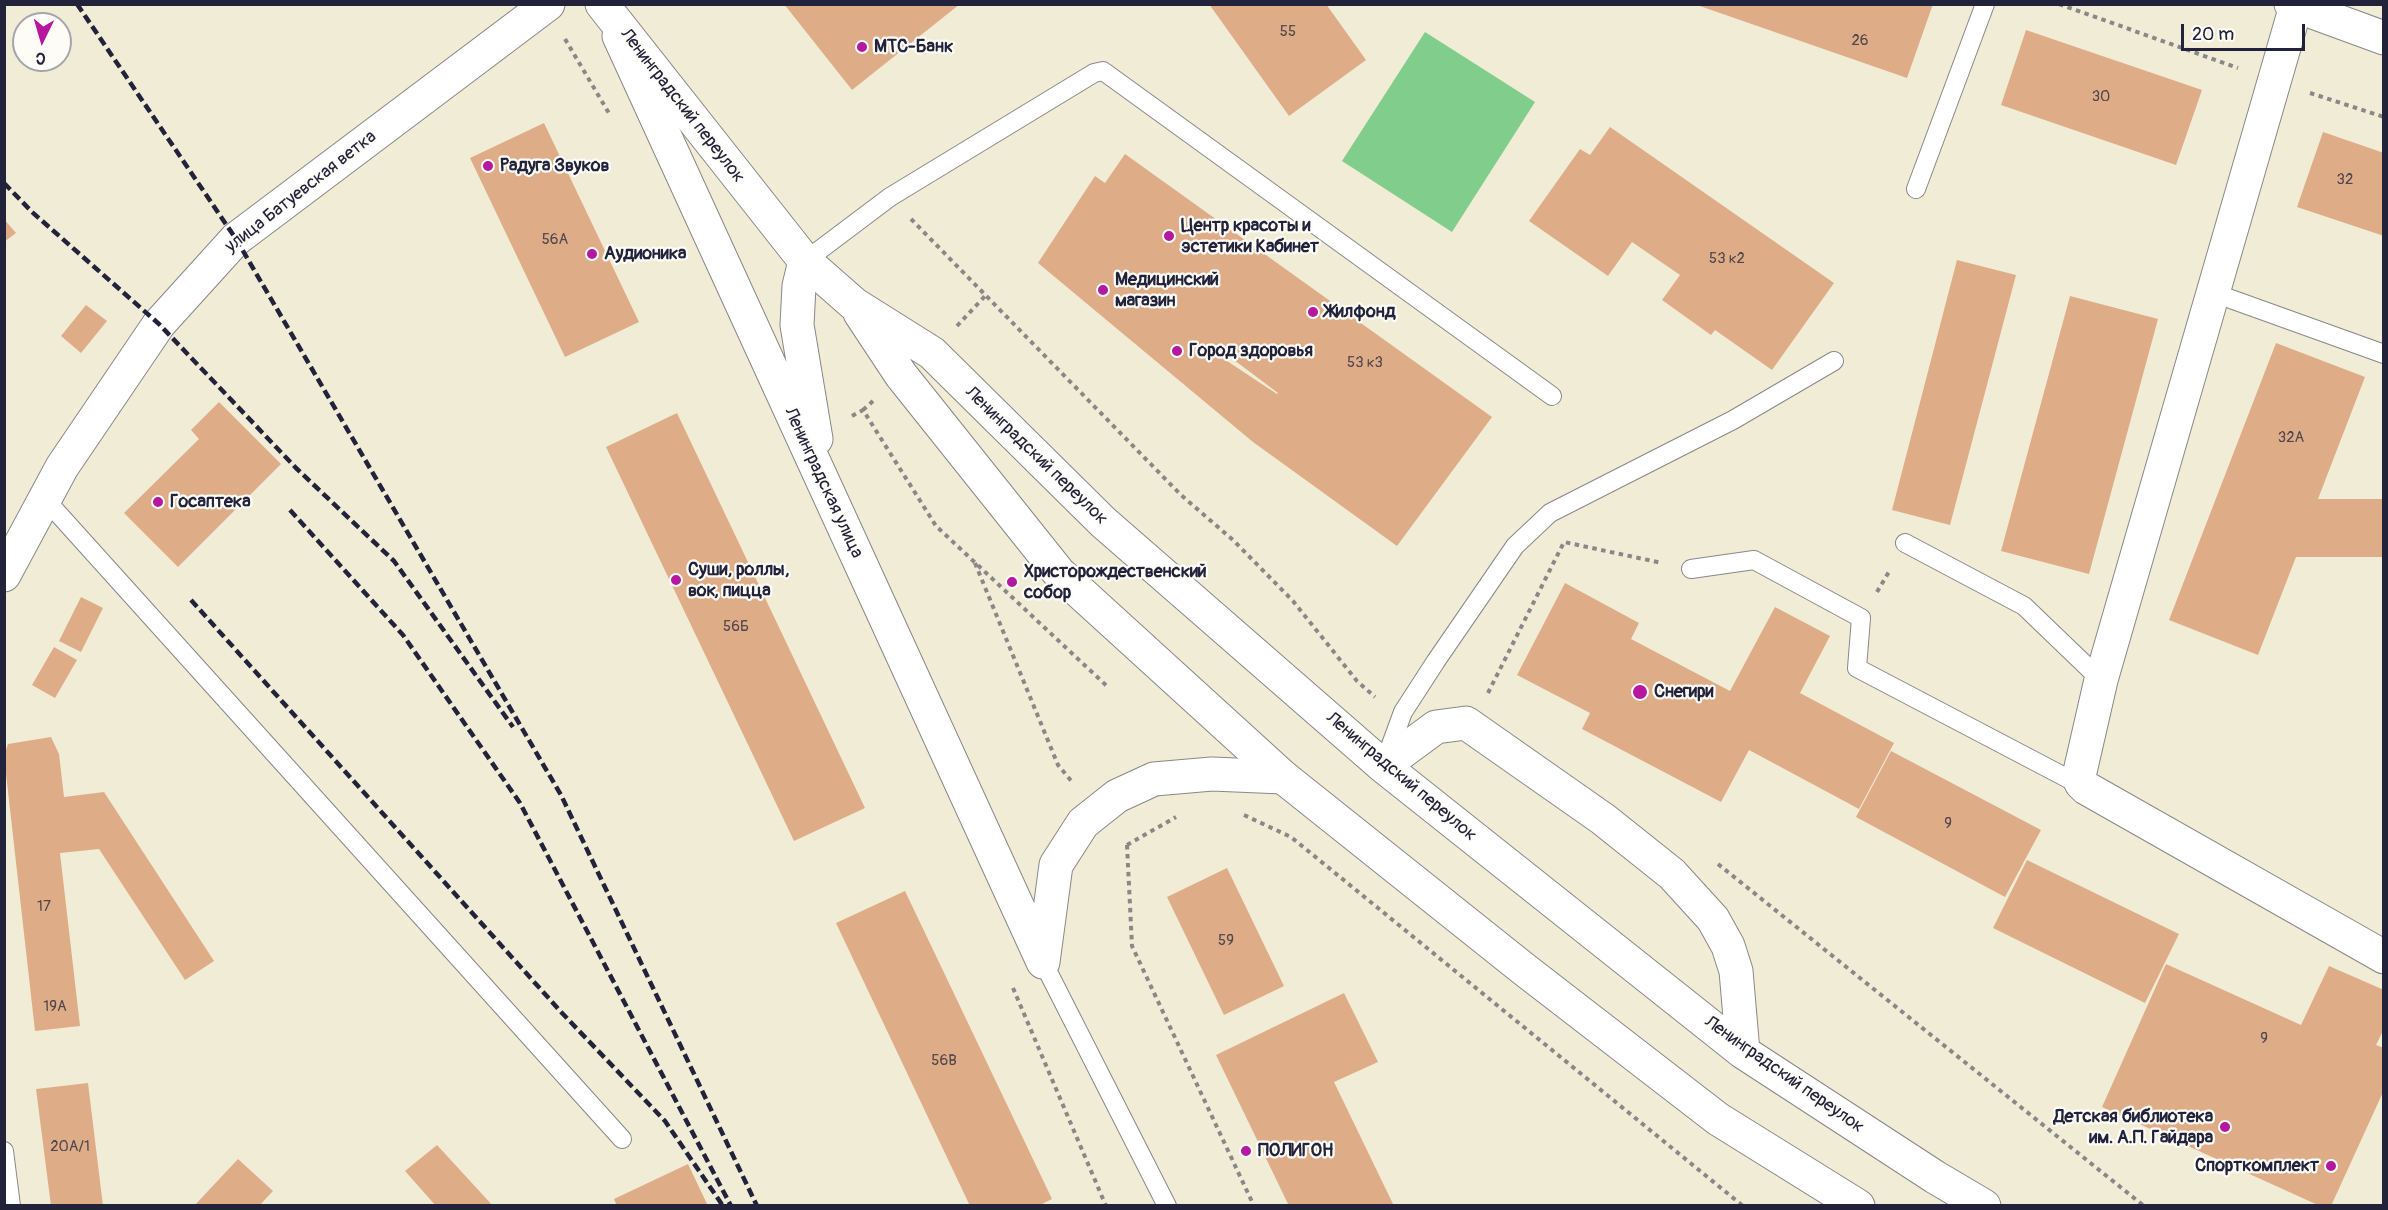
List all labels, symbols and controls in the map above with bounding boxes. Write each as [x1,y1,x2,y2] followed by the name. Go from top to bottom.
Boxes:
[12,12,72,72] north arrow
[2184,12,2308,50] scale bar
[1280,23,1296,41] house number: 55
[2192,23,2234,46] text: 20 m
[615,25,749,187] street label: Ленинградский переулок
[1851,32,1869,50] house number: 26
[874,36,953,58] place label: МТС-Банк
[855,40,869,54] marker: МТС-Банк
[35,48,46,68] text: С
[2092,88,2110,106] house number: 30
[221,126,381,258] street label: улица Батуевская ветка
[500,155,609,177] place label: Радуга Звуков
[481,159,495,173] marker: Радуга Звуков
[2337,171,2353,189] house number: 32
[1181,215,1319,258] place label: Центр красоты и эстетики Кабинет
[1162,229,1176,243] marker: Центр красоты и эстетики Кабинет
[542,231,568,249] house number: 56А
[604,243,686,265] place label: Аудионика
[585,247,599,261] marker: Аудионика
[1709,250,1745,268] house number: 53 к2
[1115,269,1219,312] place label: Медицинский магазин
[1096,283,1110,297] marker: Медицинский магазин
[1325,301,1395,323] place label: Жилфонд
[1306,305,1320,319] marker: Жилфонд
[1189,340,1313,362] place label: Город здоровья
[1170,344,1184,358] marker: Город здоровья
[1347,354,1383,372] house number: 53 к3
[960,382,1112,530] street label: Ленинградский переулок
[779,404,867,562] street label: Ленинградская улица
[2278,429,2304,447] house number: 32А
[170,491,251,513] place label: Госаптека
[151,495,165,509] marker: Госаптека
[688,559,789,602] place label: Суши, роллы, вок, пицца
[1024,561,1207,604] place label: Христорождественский собор
[669,573,683,587] marker: Суши, роллы, вок, пицца
[1005,575,1019,589] marker: Христорождественский собор
[723,618,749,636] house number: 56Б
[1654,681,1714,703] place label: Снегири
[1631,683,1649,701] marker: Снегири
[1321,708,1481,846] street label: Ленинградский переулок
[1944,815,1952,833] house number: 9
[37,898,51,916] house number: 17
[1218,932,1234,950] house number: 59
[43,998,67,1016] house number: 19А
[1700,1012,1868,1138] street label: Ленинградский переулок
[2260,1030,2268,1048] house number: 9
[931,1052,957,1070] house number: 56В
[2054,1106,2213,1148] place label: Детская библиотека им. А.П. Гайдара
[2218,1120,2232,1134] marker: Детская библиотека им. А.П. Гайдара
[50,1138,90,1156] house number: 20А/1
[1258,1140,1333,1162] place label: ПОЛИГОН
[1239,1144,1253,1158] marker: ПОЛИГОН
[2195,1155,2319,1177] place label: Спорткомплект
[2324,1159,2338,1173] marker: Спорткомплект

